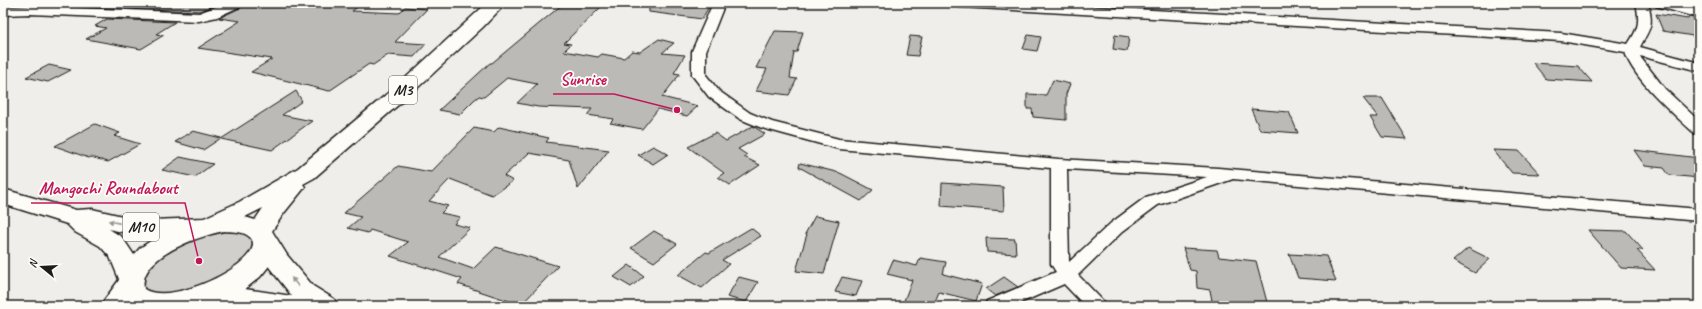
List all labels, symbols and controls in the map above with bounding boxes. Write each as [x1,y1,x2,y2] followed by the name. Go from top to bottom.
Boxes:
[553,64,614,94] callout: Sunrise
[560,68,608,90] text: Sunrise
[389,76,417,104] road number: M3
[31,173,185,203] callout: Mangochi Roundabout
[39,177,179,199] text: Mangochi Roundabout
[123,213,159,241] road number: M10
[108,219,120,225] one-way arrow
[22,247,62,287] north arrow
[25,256,41,269] text: N
[291,276,299,287] one-way arrow

